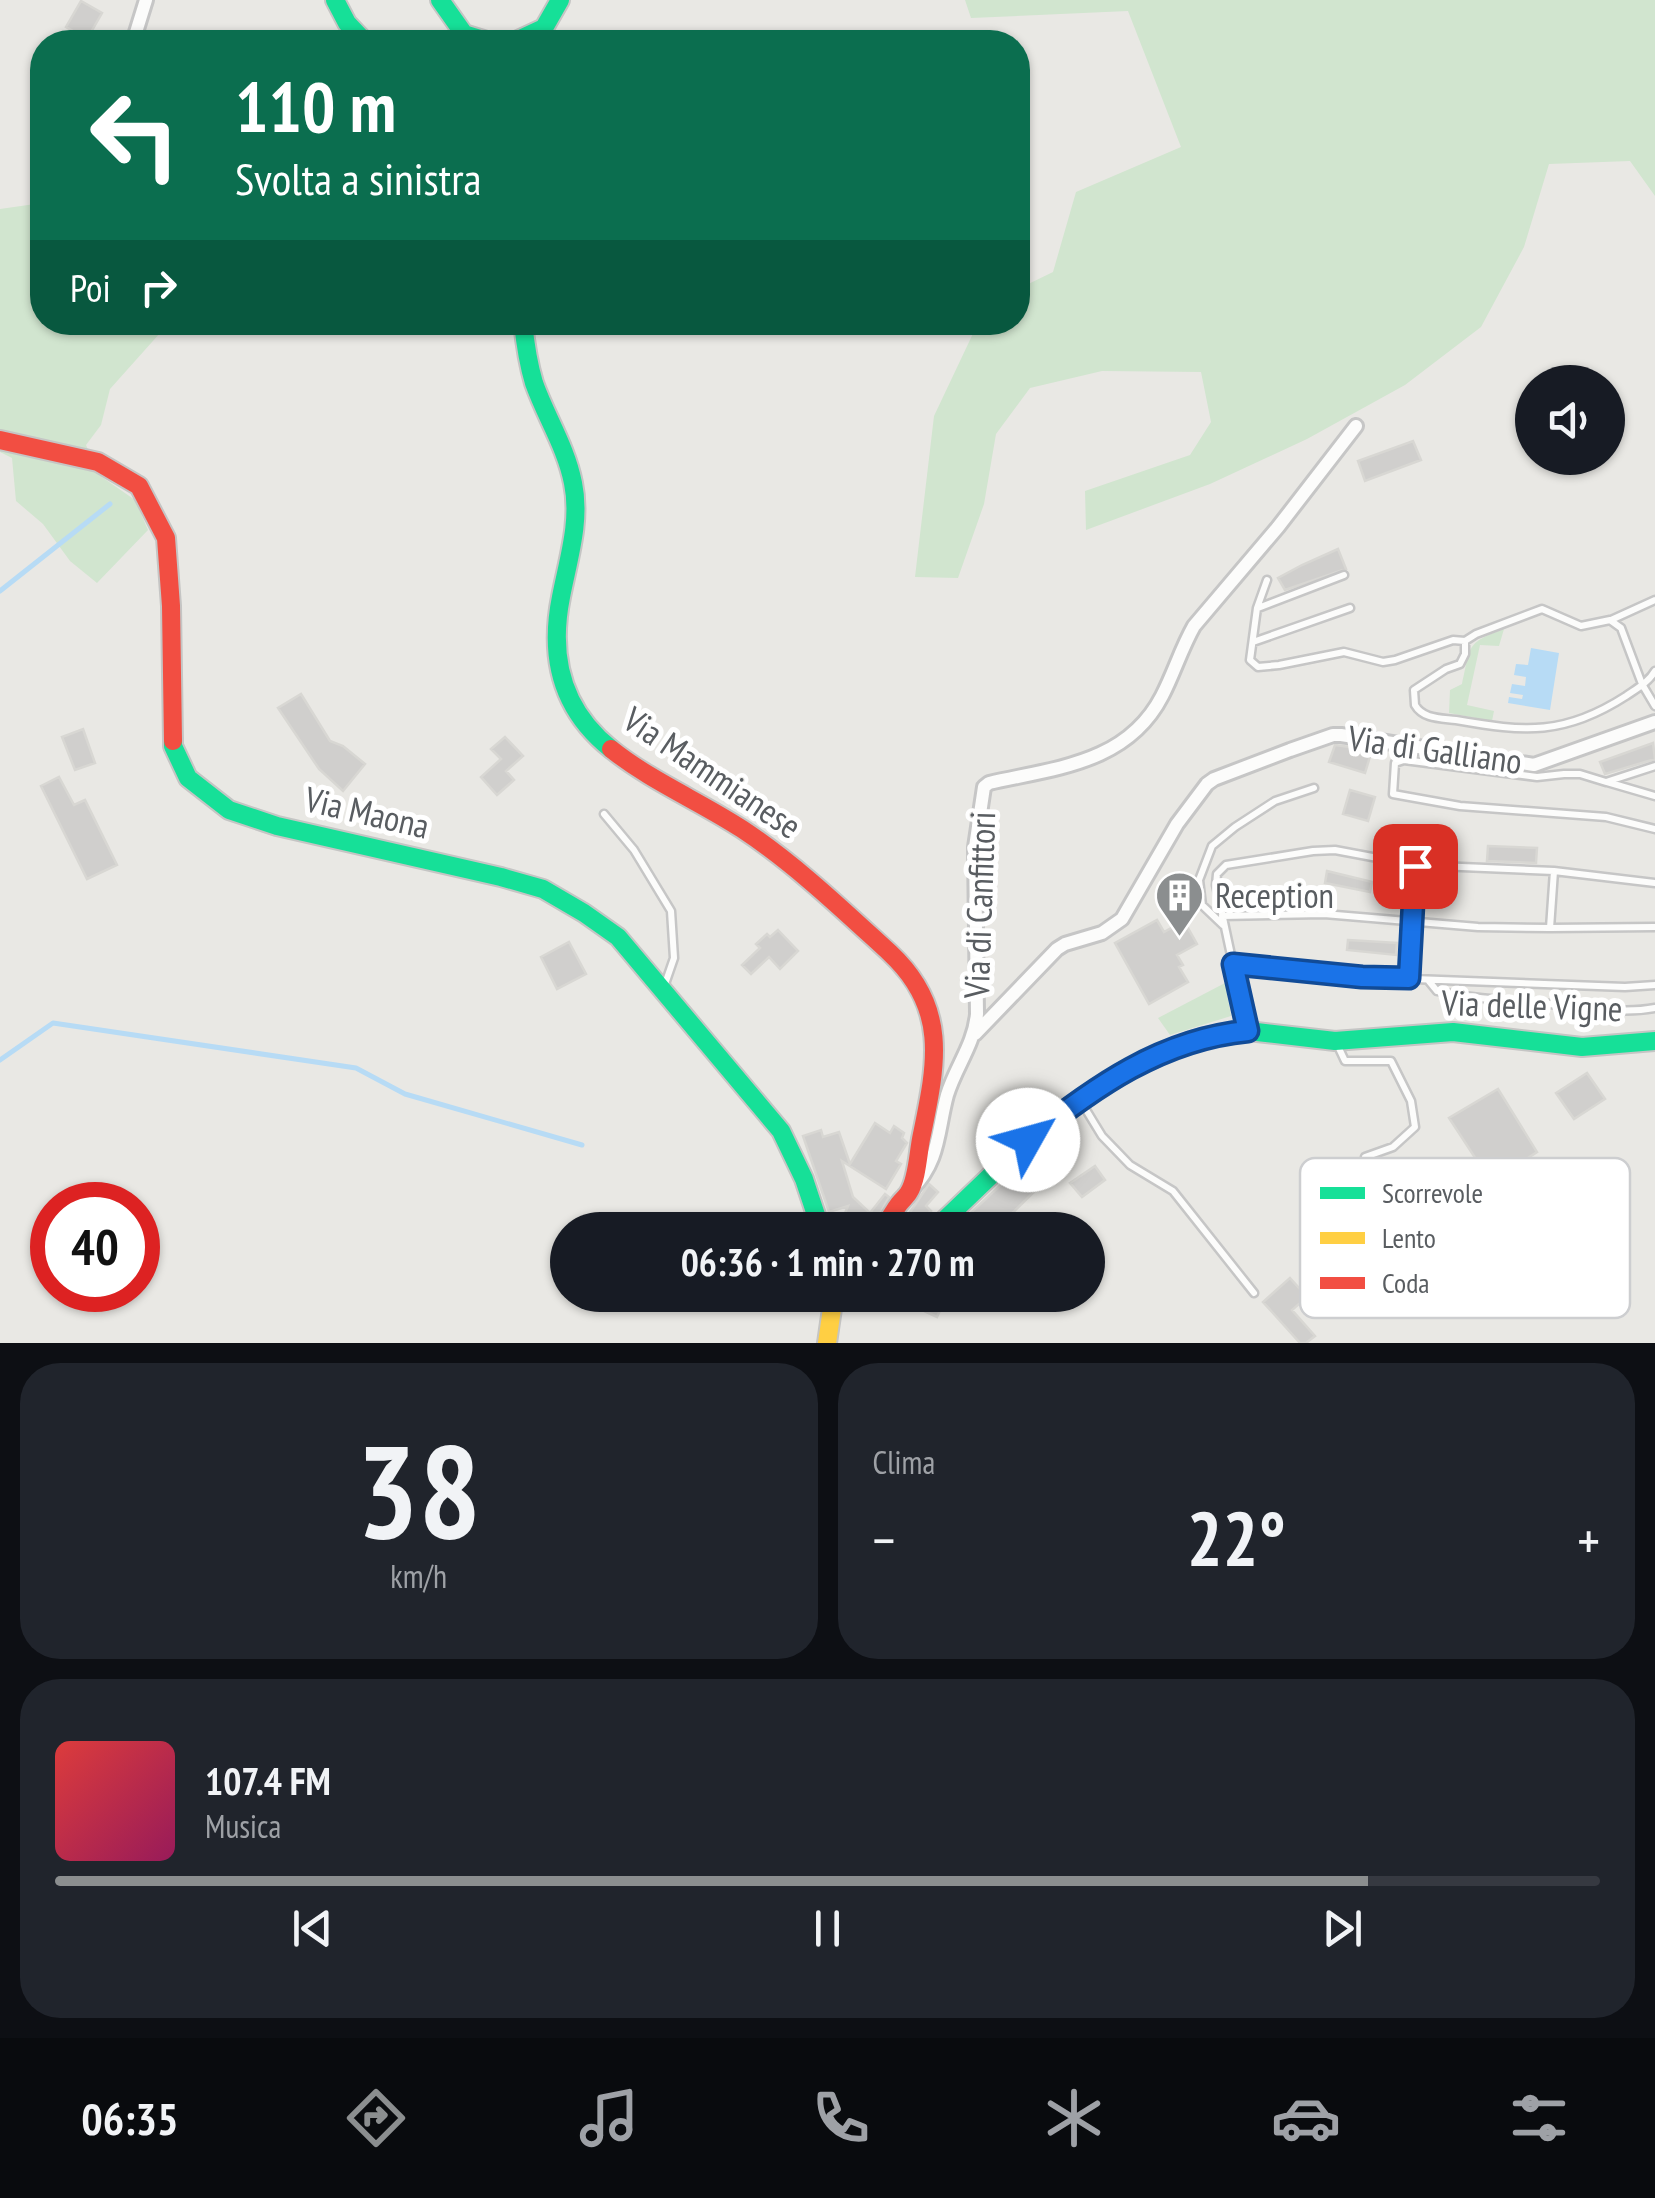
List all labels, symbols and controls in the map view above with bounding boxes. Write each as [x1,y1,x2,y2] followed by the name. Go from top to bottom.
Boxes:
[235,61,396,151] text: 110 m
[70,70,200,200] icon: left
[235,149,482,207] text: Svolta a sinistra
[131,260,186,315] icon: right
[70,263,111,312] text: Poi
[1515,365,1625,475] map controls
[1515,365,1625,475] button: sound
[614,695,810,848] street label: Via Mammianese
[1344,714,1525,784] street label: Via di Galliano
[300,775,434,849] street label: Via Maona
[953,811,1005,1000] street label: Via di Canfittori
[1373,824,1458,909] pin
[1388,839,1443,894] icon: arrive
[1154,870,1206,938] building icon: Reception
[1215,872,1334,918] place label: Reception
[1440,979,1623,1031] street label: Via delle Vigne
[976,1088,1080,1192] position arrow
[1300,1158,1630,1318] legend
[1382,1174,1483,1211] text: Scorrevole
[30,1182,160,1312] speed limit sign: 40
[1382,1219,1436,1256] text: Lento
[681,1237,974,1286] text: 06:36 · 1 min · 270 m
[1382,1264,1429,1301] text: Coda
[357,1406,481,1574] text: 38
[873,1441,935,1483] text: Clima
[1187,1490,1286,1587] text: 22°
[873,1504,895,1575] text: −
[1577,1504,1600,1575] text: +
[390,1555,447,1597] text: km/h
[205,1756,331,1805] text: 107.4 FM
[205,1805,281,1847] text: Musica
[285,1901,340,1956] icon: previous
[800,1901,855,1956] icon: pause
[1315,1901,1370,1956] icon: next
[341,2083,411,2153] icon: directions
[574,2083,644,2153] icon: music
[806,2083,876,2153] icon: phone
[1039,2083,1109,2153] icon: climate
[1271,2083,1341,2153] icon: car
[1504,2083,1574,2153] icon: filters
[81,2089,179,2147] text: 06:35

